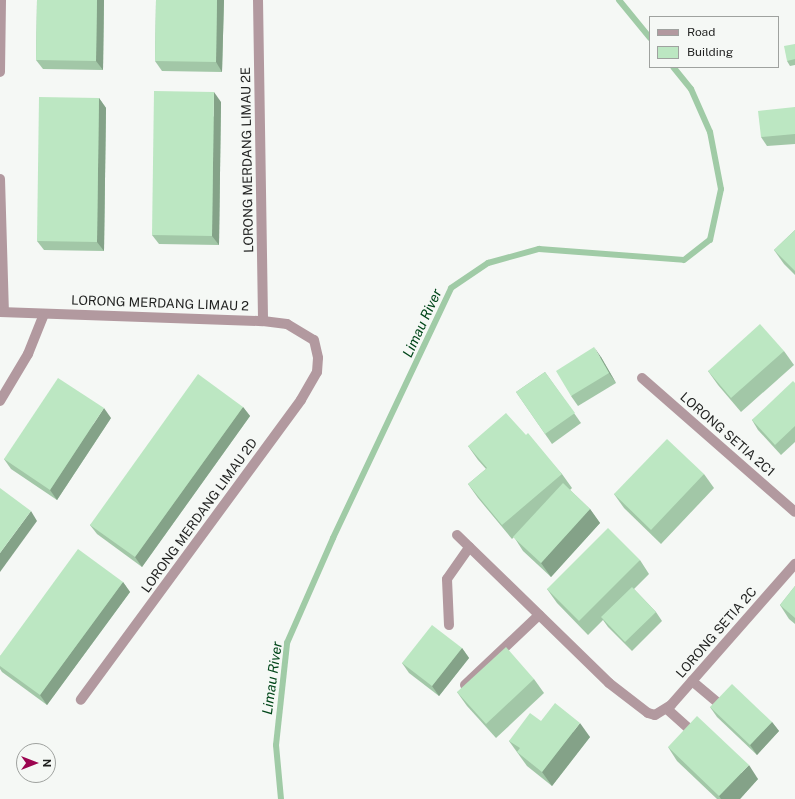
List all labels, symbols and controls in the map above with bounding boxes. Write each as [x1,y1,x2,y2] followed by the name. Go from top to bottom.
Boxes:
[649,16,779,68] legend
[687,25,715,39] text: Road
[687,45,733,59] text: Building
[239,67,257,253] street label: LORONG MERDANG LIMAU 2E
[399,286,445,360] water label: Limau River
[71,293,249,315] street label: LORONG MERDANG LIMAU 2
[677,390,777,480] street label: LORONG SETIA 2C1
[139,436,261,596] street label: LORONG MERDANG LIMAU 2D
[673,585,761,681] street label: LORONG SETIA 2C
[259,640,285,716] water label: Limau River
[16,743,56,783] north arrow
[41,759,53,767] text: N

